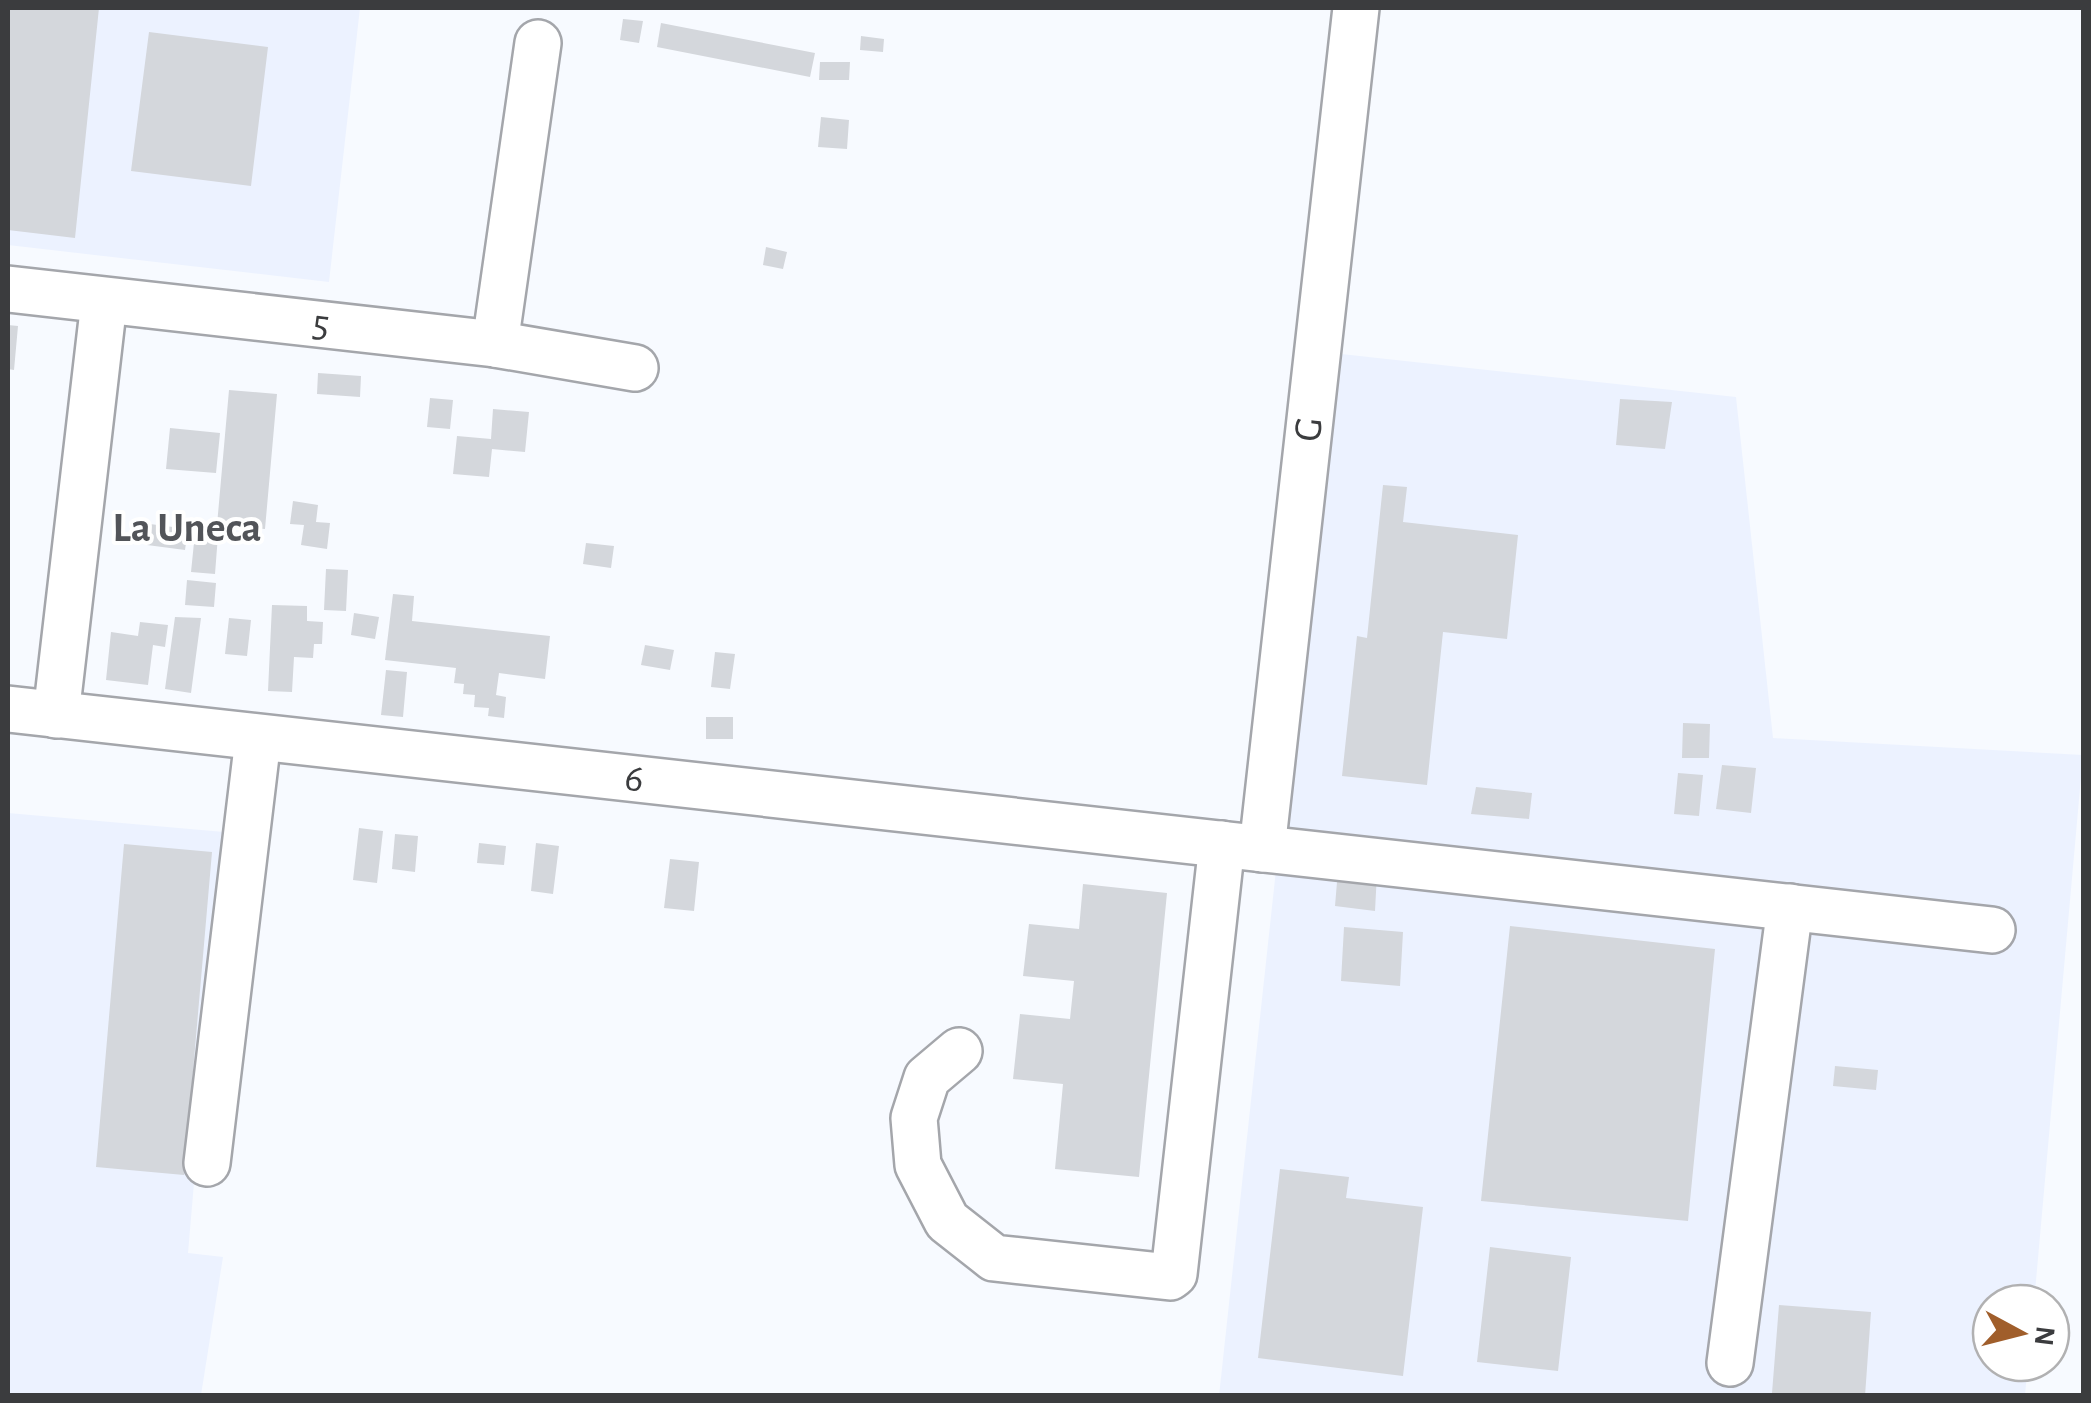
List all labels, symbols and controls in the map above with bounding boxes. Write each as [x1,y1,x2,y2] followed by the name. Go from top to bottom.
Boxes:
[310,304,332,345] street label: 5
[1288,415,1330,444] street label: G
[113,507,261,549] district label: La Uneca
[623,758,646,800] street label: 6
[1971,1283,2071,1383] north arrow
[2029,1324,2059,1347] text: N

